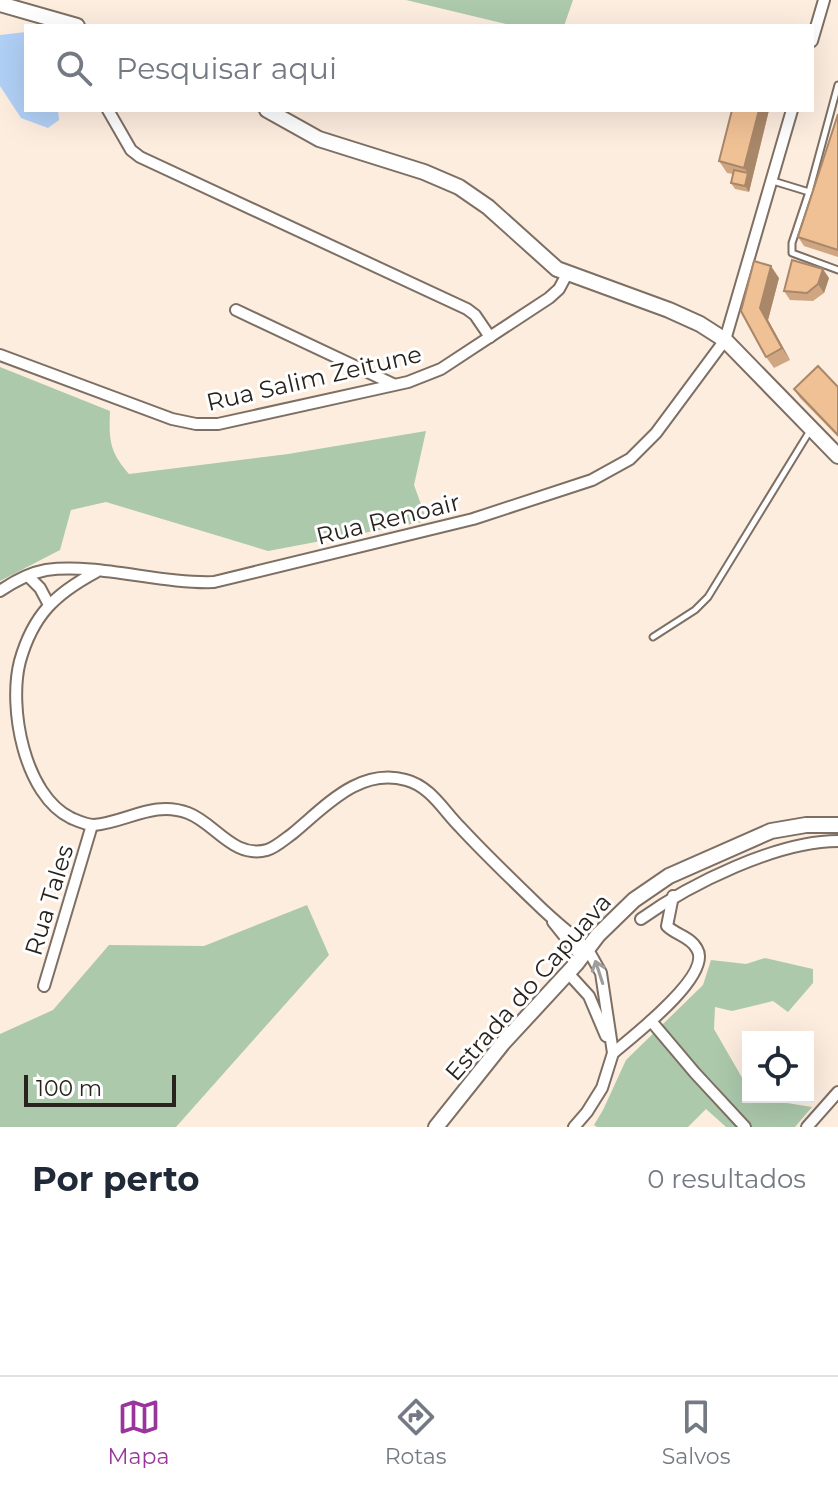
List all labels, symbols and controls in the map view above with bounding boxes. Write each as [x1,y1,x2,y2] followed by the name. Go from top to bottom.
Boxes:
[24,24,814,112] search box
[52,46,96,90] icon: search
[116,50,337,87] text: Pesquisar aqui
[203,339,425,417] street label: Rua Salim Zeitune
[313,487,463,551] street label: Rua Renoair
[18,841,80,959] street label: Rua Tales
[439,887,617,1087] street label: Estrada do Capuava
[590,960,605,985] one-way arrow
[742,1031,814,1103] map controls
[742,1031,814,1103] button: locate
[24,1071,176,1107] scale bar
[36,1075,102,1102] text: 100 m
[32,1158,200,1200] text: Por perto
[647,1163,806,1195] text: 0 resultados
[108,1395,169,1470] tab: Mapa
[385,1395,447,1470] tab: Rotas
[662,1395,730,1470] tab: Salvos

